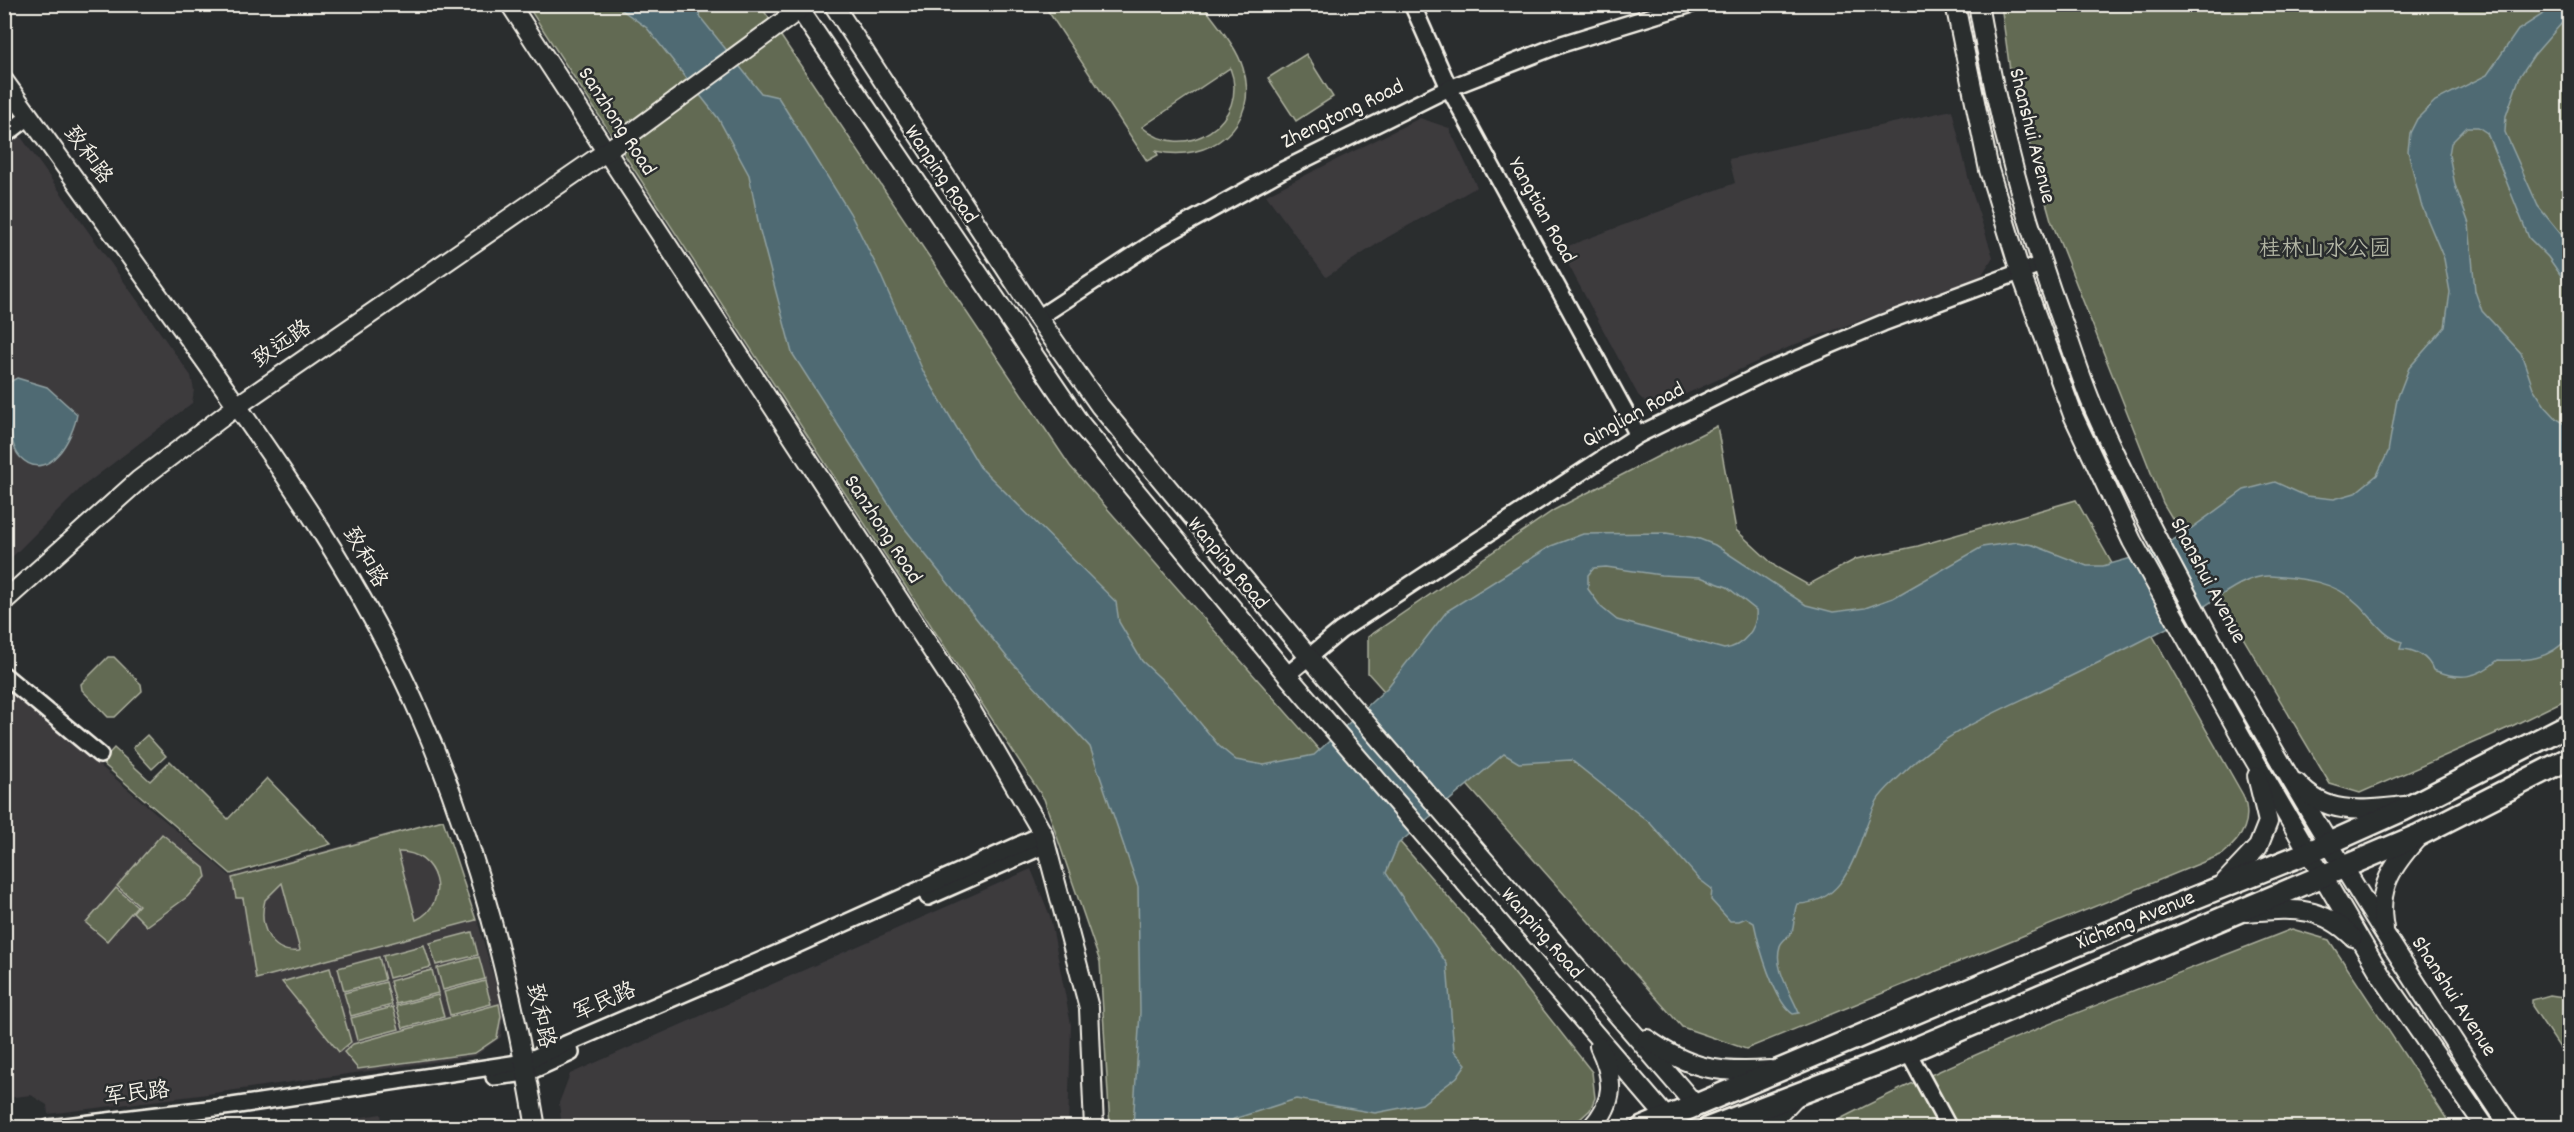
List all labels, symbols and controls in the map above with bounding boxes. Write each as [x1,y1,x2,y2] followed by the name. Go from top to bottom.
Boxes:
[569,61,663,183] street label: Sanzhong Road
[1999,65,2063,207] street label: Shanshui Avenue
[1276,72,1410,158] street label: Zhengtong Road
[895,119,985,231] street label: Wanping Road
[55,120,119,192] street label: 致和路
[1499,152,1583,270] street label: Yangtian Road
[2259,235,2391,266] park label: 桂林山水公园
[247,313,319,377] street label: 致远路
[1577,375,1691,457] street label: Qinglian Road
[835,469,929,591] street label: Sanzhong Road
[1179,511,1275,617] street label: Wanping Road
[2161,513,2253,649] street label: Shanshui Avenue
[334,522,394,594] street label: 致和路
[1492,881,1590,987] street label: Wanping Road
[2072,883,2200,959] street label: Xicheng Avenue
[2402,931,2504,1063] street label: Shanshui Avenue
[569,976,641,1030] street label: 军民路
[517,980,561,1052] street label: 致和路
[102,1076,172,1114] street label: 军民路

